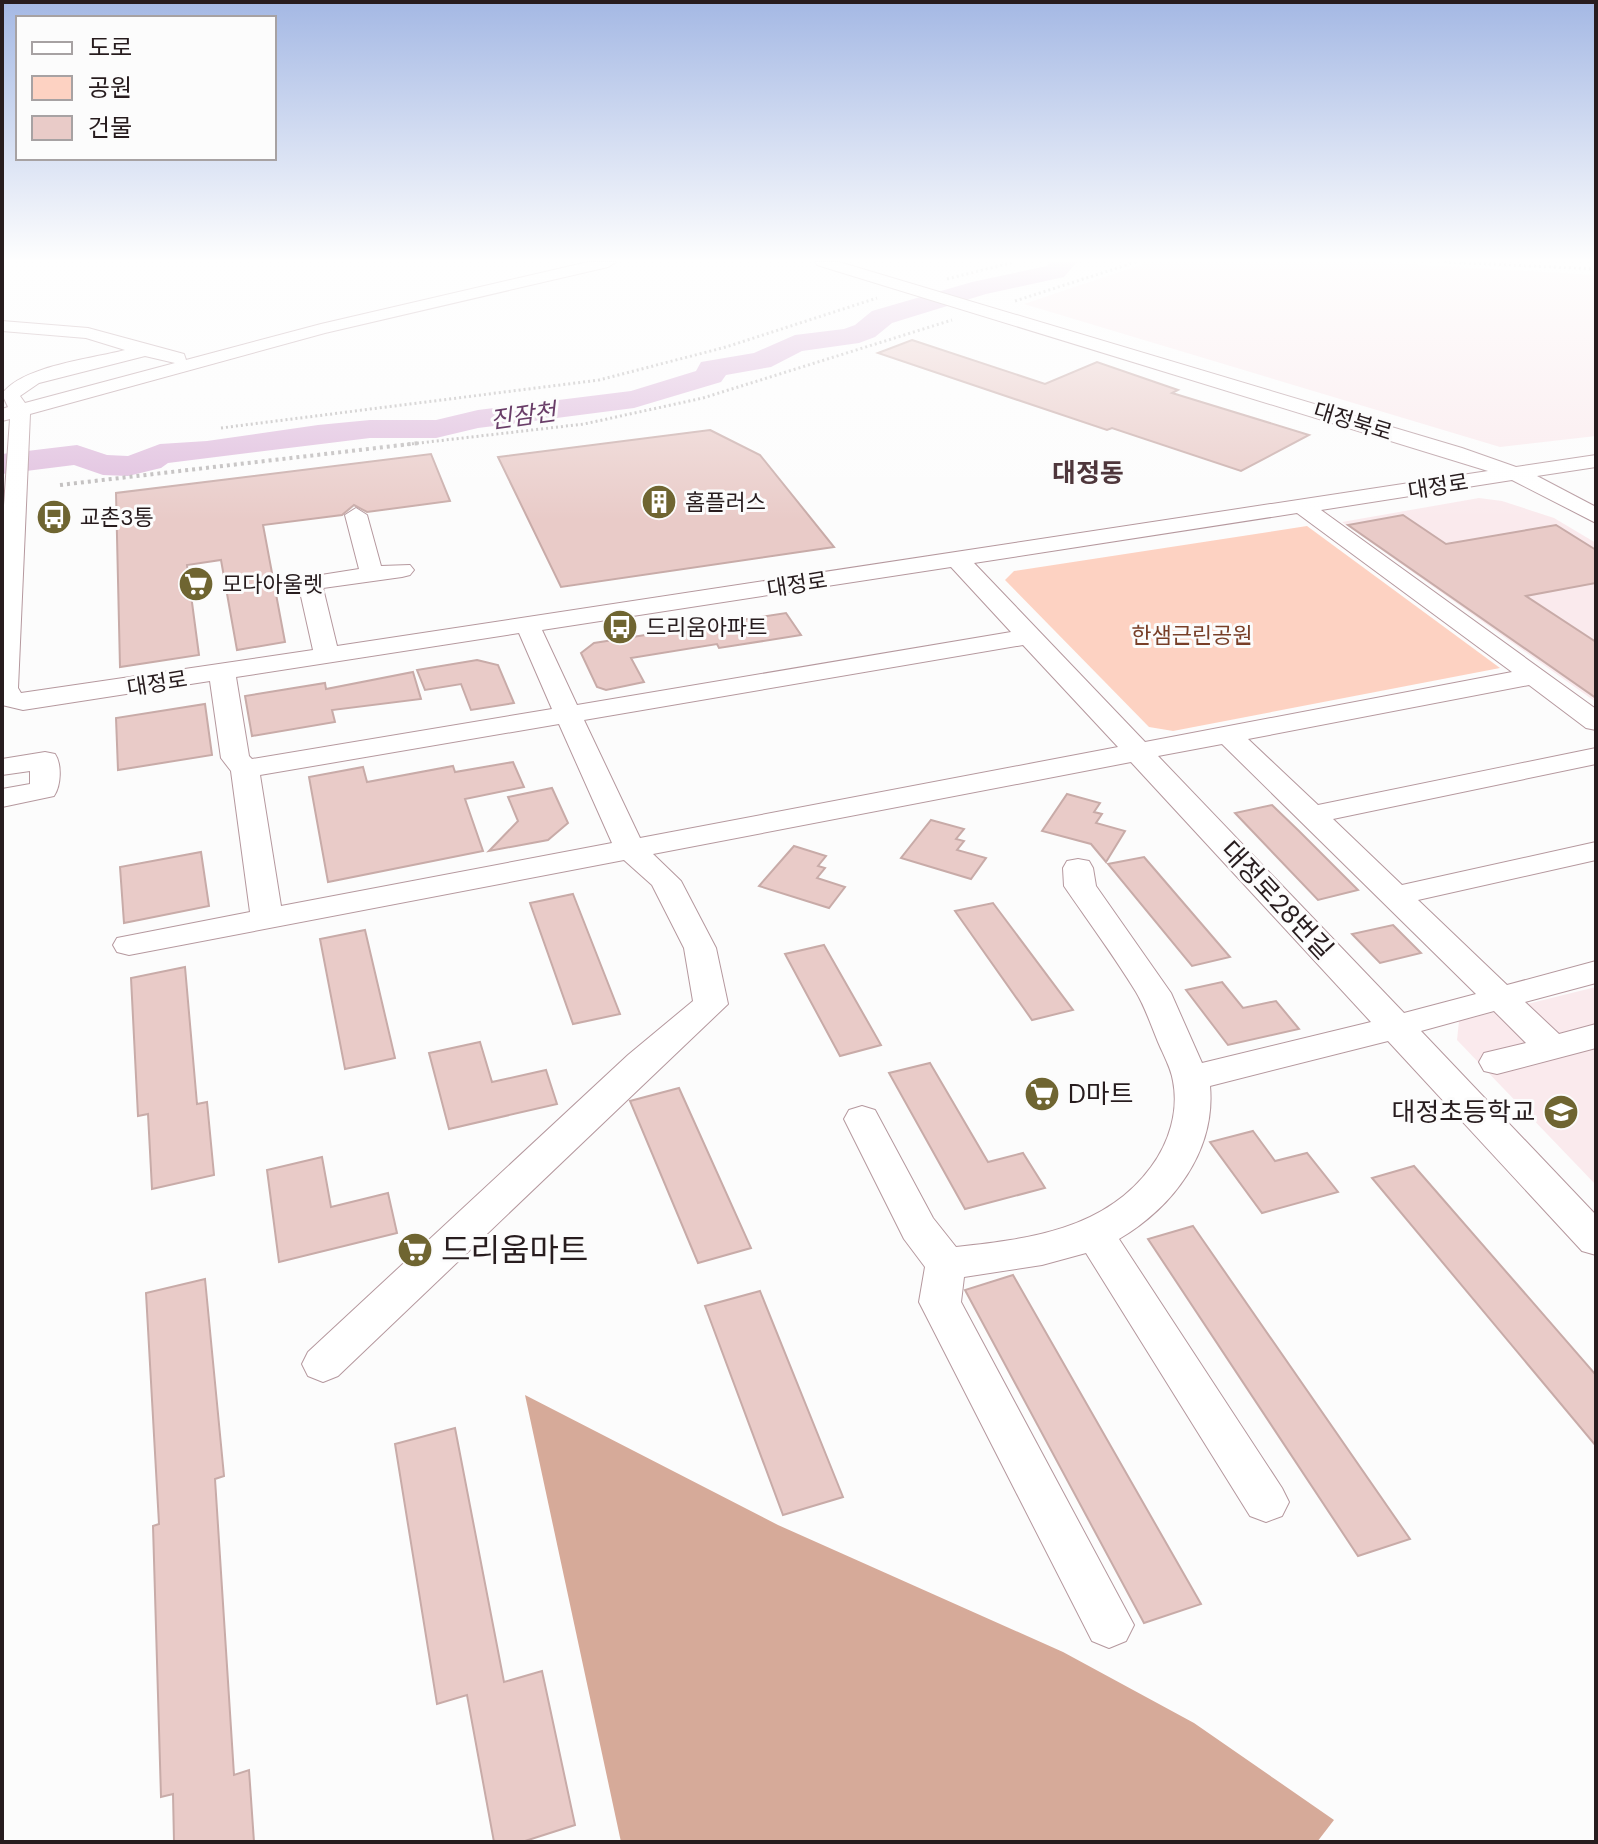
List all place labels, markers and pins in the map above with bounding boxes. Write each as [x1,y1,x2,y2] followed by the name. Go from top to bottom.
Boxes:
[640,483,678,521] building icon: 홈플러스
[685,488,766,517] place label: 홈플러스
[35,498,73,536] bus stop icon: 교촌3통
[80,503,154,532] place label: 교촌3통
[177,565,215,603] supermarket icon: 모다아울렛
[222,570,323,599] place label: 모다아울렛
[601,608,639,646] bus stop icon: 드리움아파트
[646,613,767,642] place label: 드리움아파트
[1023,1075,1061,1113] supermarket icon: D마트
[1068,1077,1134,1111] place label: D마트
[1542,1093,1580,1131] school or university icon: 대정초등학교
[1391,1095,1535,1129] place label: 대정초등학교
[441,1229,588,1271] place label: 드리움마트
[396,1231,434,1269] supermarket icon: 드리움마트

